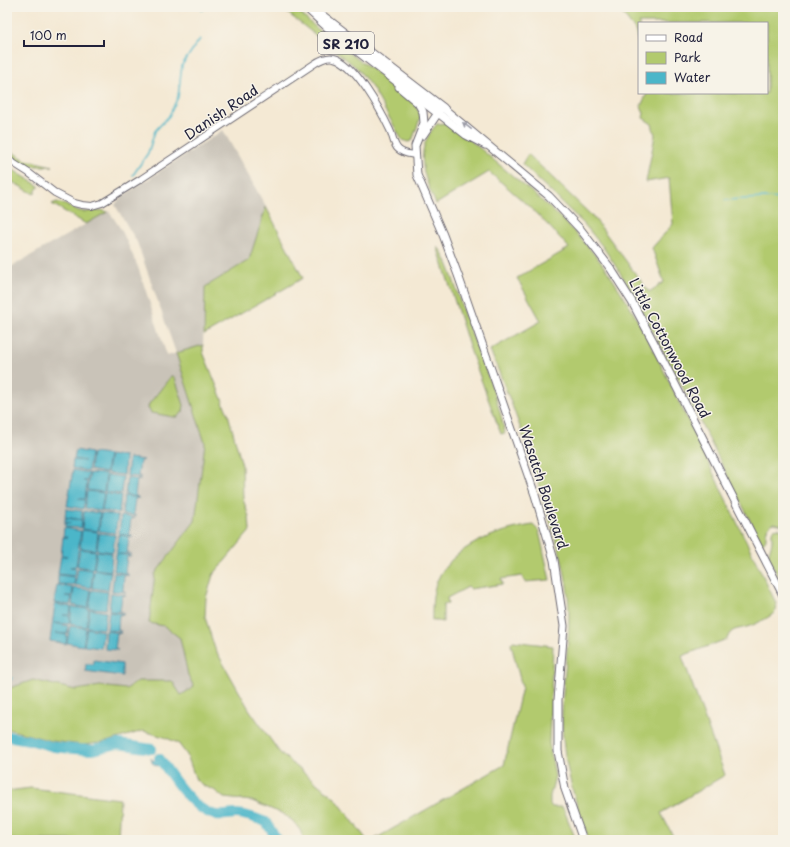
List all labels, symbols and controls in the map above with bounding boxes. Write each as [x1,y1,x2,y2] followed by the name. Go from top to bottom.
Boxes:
[24,22,104,48] scale bar
[638,22,768,94] legend
[30,26,67,44] text: 100 m
[674,28,703,46] text: Road
[318,32,374,54] road number: SR 210
[674,48,701,66] text: Park
[674,68,711,86] text: Water
[180,79,262,145] street label: Danish Road
[461,122,472,130] one-way arrow
[624,274,716,422] street label: Little Cottonwood Road
[514,422,574,552] street label: Wasatch Boulevard

